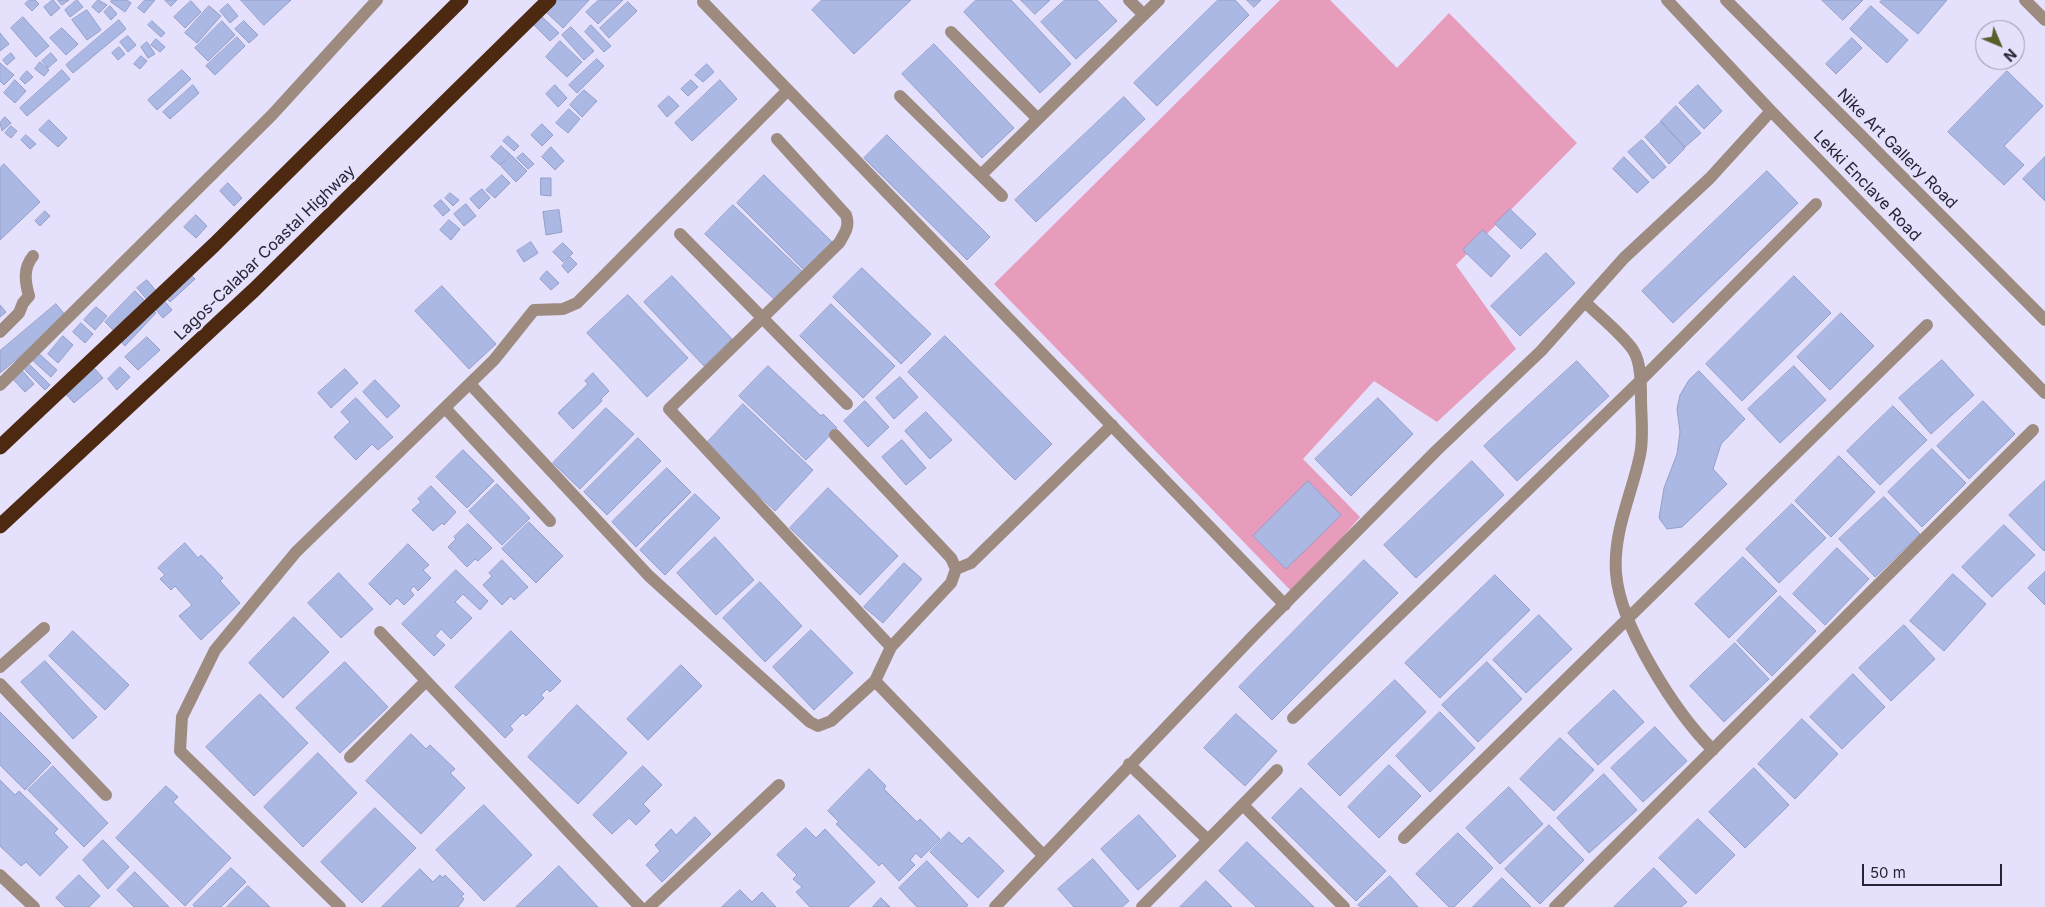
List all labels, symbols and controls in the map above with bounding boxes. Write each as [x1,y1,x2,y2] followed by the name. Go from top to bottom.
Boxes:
[1975,20,2025,70] north arrow
[2000,45,2020,65] text: N
[1833,85,1961,213] street label: Nike Art Gallery Road
[1809,127,1925,245] street label: Lekki Enclave Road
[171,161,359,345] street label: Lagos-Calabar Coastal Highway
[1865,854,2005,886] scale bar
[1870,863,1906,882] text: 50 m

